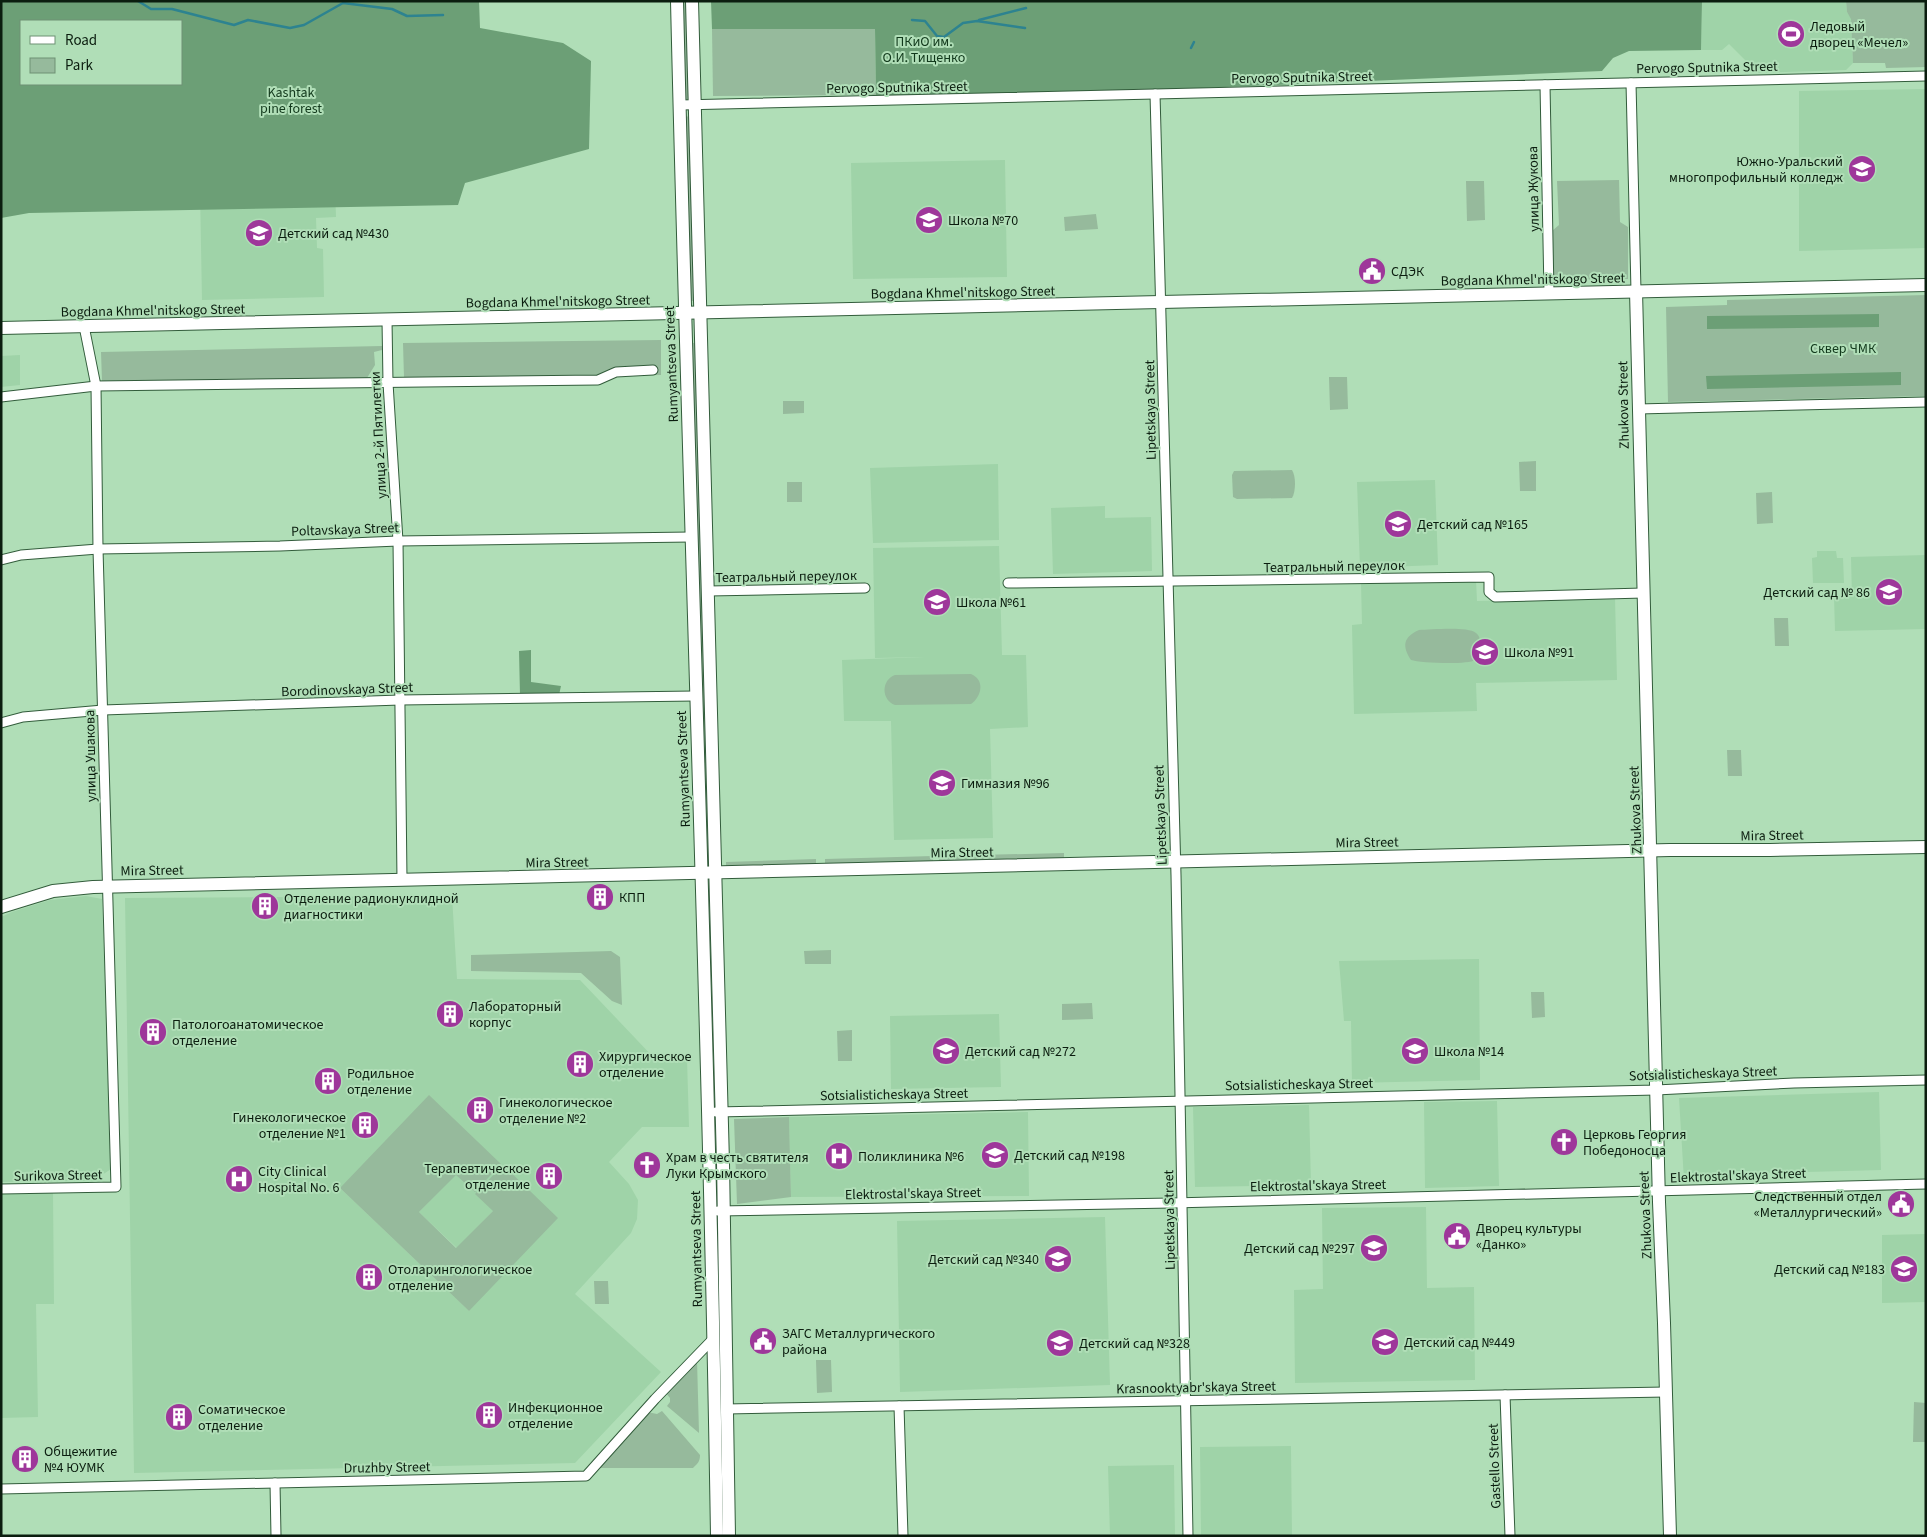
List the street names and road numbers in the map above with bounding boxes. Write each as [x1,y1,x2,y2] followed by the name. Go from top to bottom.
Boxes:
[1636,57,1778,79] street label: Pervogo Sputnika Street
[1231,67,1373,89] street label: Pervogo Sputnika Street
[826,77,968,99] street label: Pervogo Sputnika Street
[1523,146,1545,232] street label: улица Жукова
[1441,268,1626,292] street label: Bogdana Khmel'nitskogo Street
[871,281,1056,305] street label: Bogdana Khmel'nitskogo Street
[466,290,651,314] street label: Bogdana Khmel'nitskogo Street
[61,299,246,323] street label: Bogdana Khmel'nitskogo Street
[660,305,684,423] street label: Rumyantseva Street
[1140,359,1162,460] street label: Lipetskaya Street
[1613,360,1635,449] street label: Zhukova Street
[366,371,392,499] street label: улица 2-й Пятилетки
[291,518,399,542] street label: Poltavskaya Street
[1263,556,1405,578] street label: Театральный переулок
[715,566,857,588] street label: Театральный переулок
[281,678,414,702] street label: Borodinovskaya Street
[80,710,102,802] street label: улица Ушакова
[672,710,696,828] street label: Rumyantseva Street
[1149,764,1173,865] street label: Lipetskaya Street
[1624,765,1648,854] street label: Zhukova Street
[1740,825,1804,847] street label: Mira Street
[1335,832,1399,854] street label: Mira Street
[930,842,994,864] street label: Mira Street
[525,852,589,874] street label: Mira Street
[120,860,184,882] street label: Mira Street
[1629,1061,1778,1087] street label: Sotsialisticheskaya Street
[1225,1074,1374,1096] street label: Sotsialisticheskaya Street
[820,1084,969,1106] street label: Sotsialisticheskaya Street
[1670,1164,1807,1188] street label: Elektrostal'skaya Street
[13,1165,103,1187] street label: Surikova Street
[1159,1169,1181,1270] street label: Lipetskaya Street
[1634,1170,1658,1259] street label: Zhukova Street
[1250,1175,1387,1197] street label: Elektrostal'skaya Street
[845,1183,982,1205] street label: Elektrostal'skaya Street
[686,1190,708,1308] street label: Rumyantseva Street
[1116,1377,1276,1399] street label: Krasnooktyabr'skaya Street
[1484,1423,1506,1509] street label: Gastello Street
[343,1457,431,1479] street label: Druzhby Street

